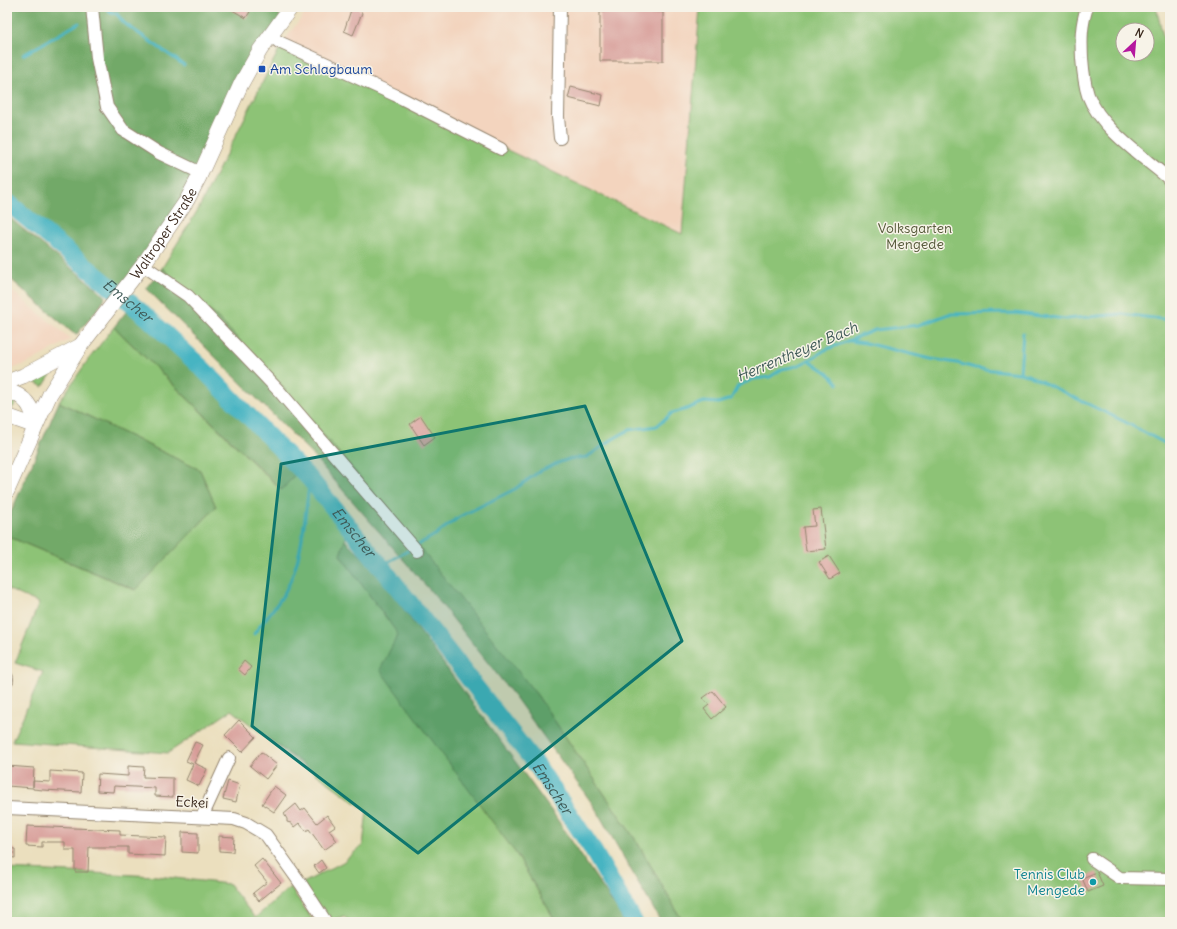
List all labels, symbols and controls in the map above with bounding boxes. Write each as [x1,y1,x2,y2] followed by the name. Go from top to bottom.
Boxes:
[1115,22,1155,62] north arrow
[1133,25,1146,41] text: N
[270,60,373,78] place label: Am Schlagbaum
[257,64,267,74] marker: Am Schlagbaum
[126,184,201,283] street label: Waltroper Straße
[878,219,952,253] park label: Volksgarten Mengede
[99,274,158,328] water label: Emscher
[733,317,861,386] water label: Herrentheyer Bach
[328,503,381,563] water label: Emscher
[528,758,578,820] water label: Emscher
[175,792,209,812] street label: Eckei
[1014,865,1085,899] place label: Tennis Club Mengede
[1088,877,1098,887] marker: Tennis Club Mengede

